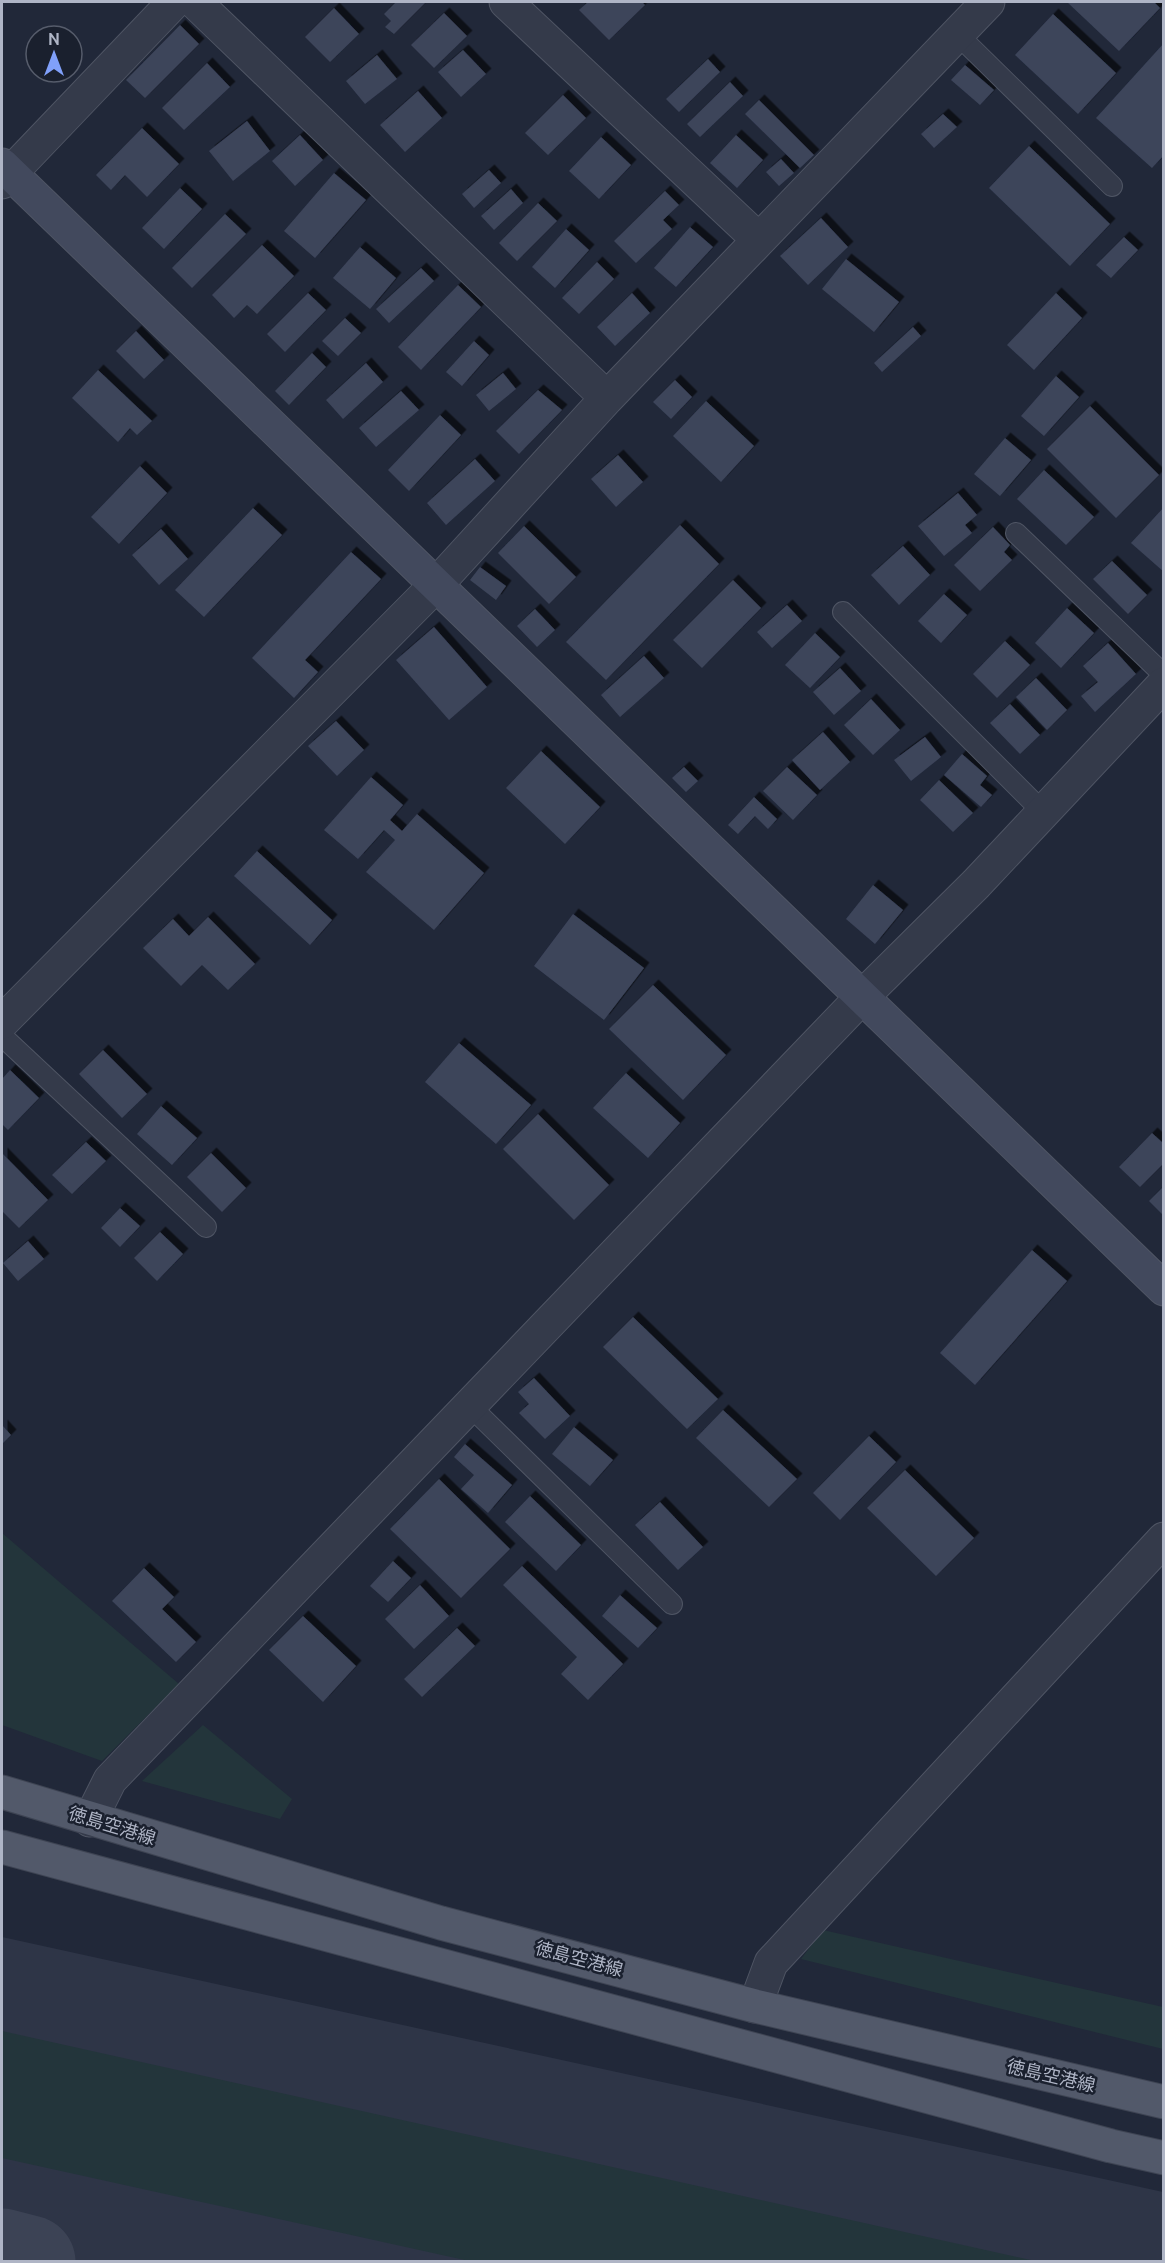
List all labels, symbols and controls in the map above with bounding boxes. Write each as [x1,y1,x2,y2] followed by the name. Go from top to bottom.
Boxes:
[24,24,84,84] north arrow
[48,30,60,48] text: N
[66,1802,158,1848] street label: 徳島空港線
[533,1937,625,1979] street label: 徳島空港線
[1005,2055,1097,2095] street label: 徳島空港線

